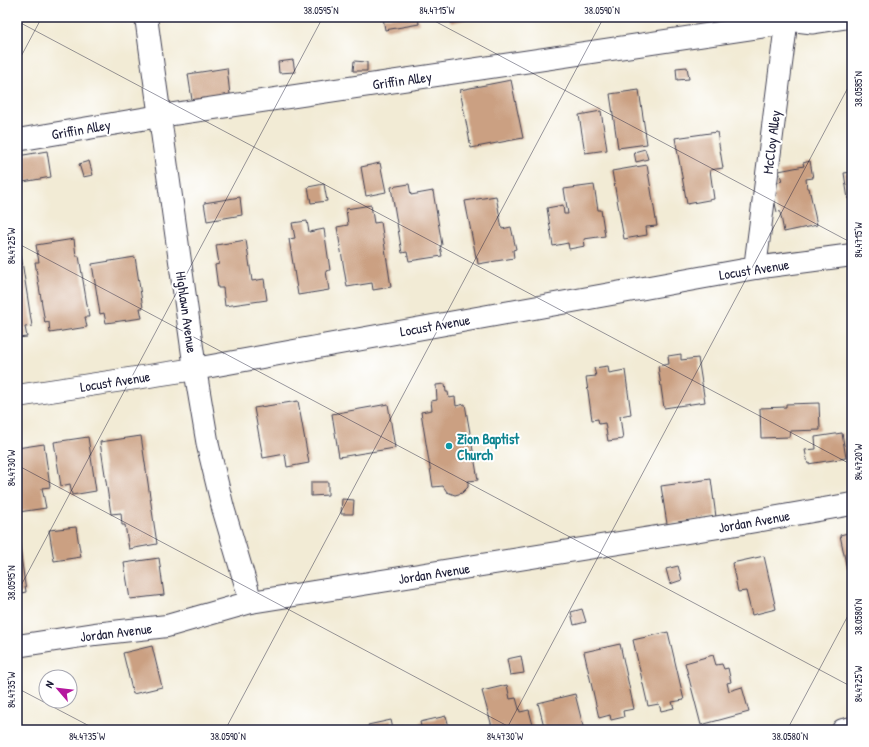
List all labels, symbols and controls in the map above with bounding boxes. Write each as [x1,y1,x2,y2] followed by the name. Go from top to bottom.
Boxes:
[303,4,339,17] text: 38.0595°N
[419,4,455,17] text: 84.4715°W
[584,4,620,17] text: 38.0590°N
[371,66,433,95] street label: Griffin Alley
[852,71,865,107] text: 38.0585°N
[758,109,785,175] street label: McCloy Alley
[50,114,112,145] street label: Griffin Alley
[852,222,865,258] text: 84.4715°W
[5,227,18,264] text: 84.4725°W
[718,254,791,284] street label: Locust Avenue
[171,270,202,355] street label: Highlawn Avenue
[398,309,472,341] street label: Locust Avenue
[79,366,152,396] street label: Locust Avenue
[457,429,520,464] place label: Zion Baptist Church
[444,441,454,451] marker: Zion Baptist Church
[852,443,865,480] text: 84.4720°W
[5,449,18,486] text: 84.4730°W
[717,505,792,537] street label: Jordan Avenue
[397,558,472,588] street label: Jordan Avenue
[5,565,18,601] text: 38.0595°N
[852,599,865,635] text: 38.0580°N
[79,618,153,646] street label: Jordan Avenue
[852,665,865,702] text: 84.4725°W
[38,669,78,709] north arrow
[5,671,18,708] text: 84.4735°W
[42,678,57,690] text: N
[69,730,106,743] text: 84.4735°W
[210,730,246,743] text: 38.0590°N
[487,730,524,743] text: 84.4730°W
[772,730,808,743] text: 38.0580°N

